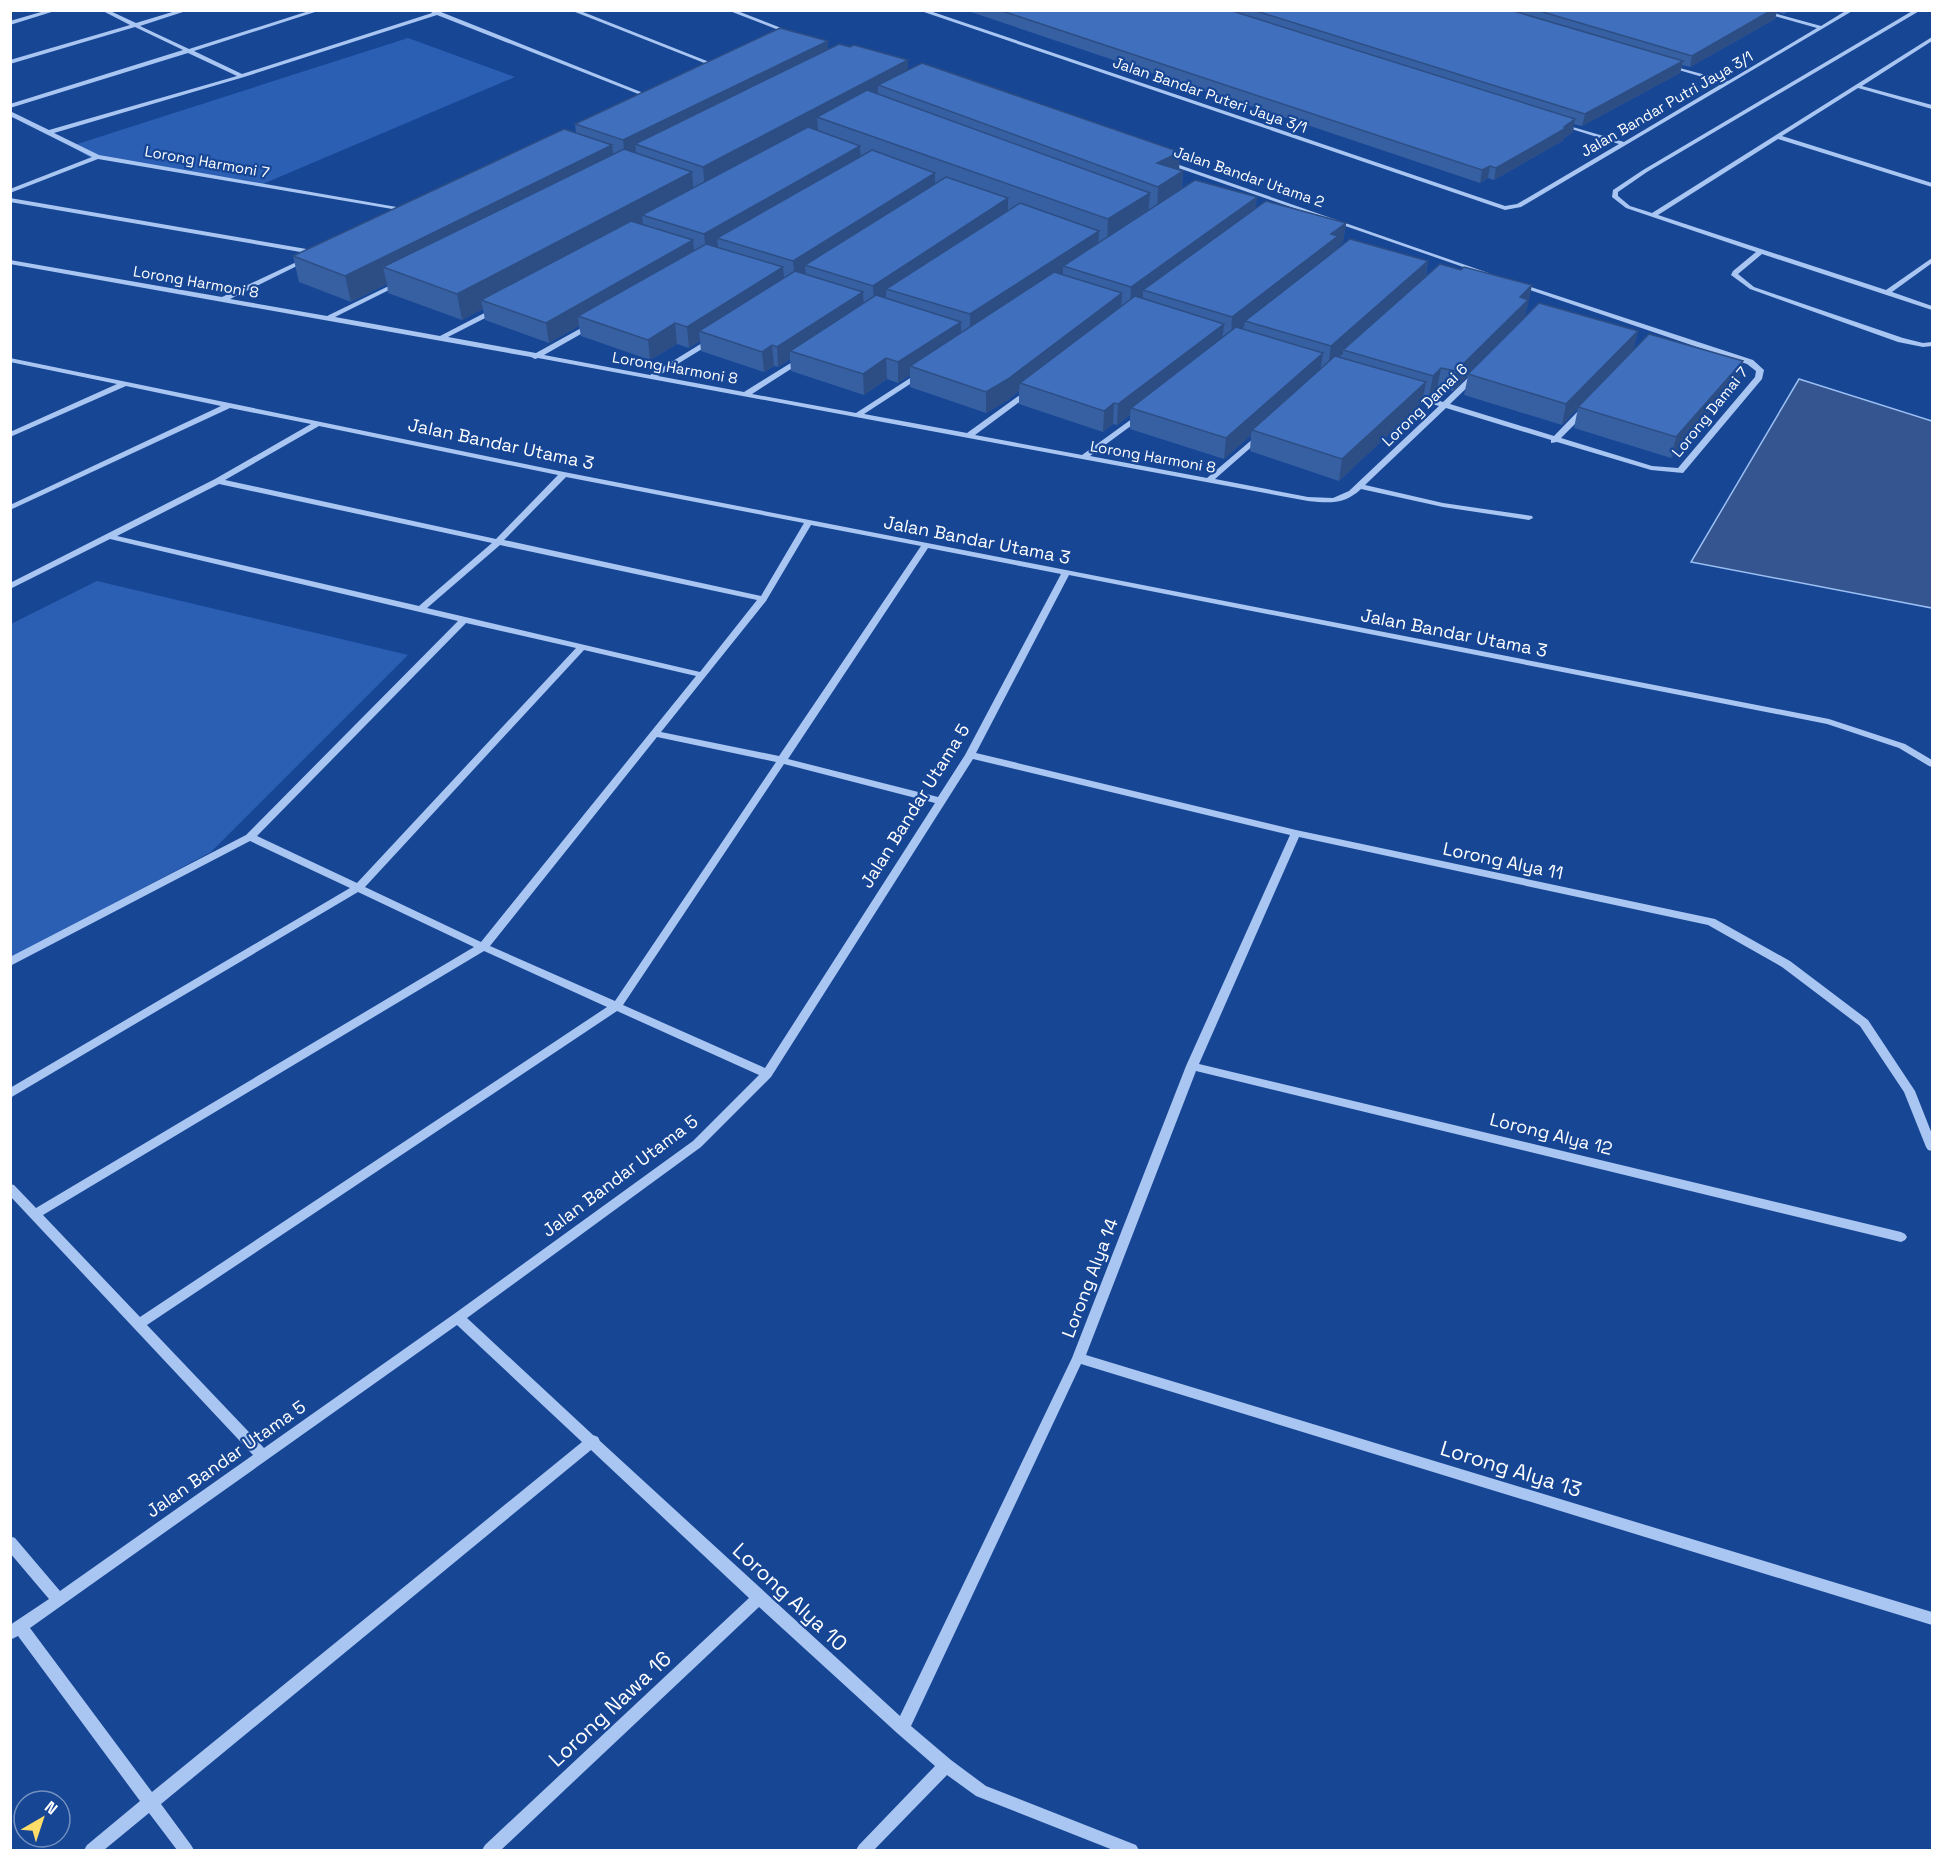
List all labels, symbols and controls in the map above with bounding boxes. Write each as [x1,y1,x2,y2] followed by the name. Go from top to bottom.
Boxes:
[1577,46,1756,161] street label: Jalan Bandar Putri Jaya 3/1
[1110,52,1310,137] street label: Jalan Bandar Puteri Jaya 3/1
[143,141,271,182] street label: Lorong Harmoni 7
[1171,142,1327,211] street label: Jalan Bandar Utama 2
[132,261,260,302] street label: Lorong Harmoni 8
[611,347,739,388] street label: Lorong Harmoni 8
[1378,359,1471,450] street label: Lorong Damai 6
[1667,363,1752,461] street label: Lorong Damai 7
[406,413,596,474] street label: Jalan Bandar Utama 3
[1089,436,1217,477] street label: Lorong Harmoni 8
[882,510,1072,569] street label: Jalan Bandar Utama 3
[1359,603,1549,662] street label: Jalan Bandar Utama 3
[855,719,975,892] street label: Jalan Bandar Utama 5
[1441,837,1565,884] street label: Lorong Alya 11
[1487,1107,1615,1160] street label: Lorong Alya 12
[537,1109,702,1242] street label: Jalan Bandar Utama 5
[1056,1215,1123,1341] street label: Lorong Alya 14
[142,1395,310,1522] street label: Jalan Bandar Utama 5
[1437,1434,1585,1503] street label: Lorong Alya 13
[727,1537,853,1657] street label: Lorong Alya 10
[543,1645,677,1772] street label: Lorong Nawa 16
[12,1789,72,1849] north arrow
[40,1796,62,1819] text: N

